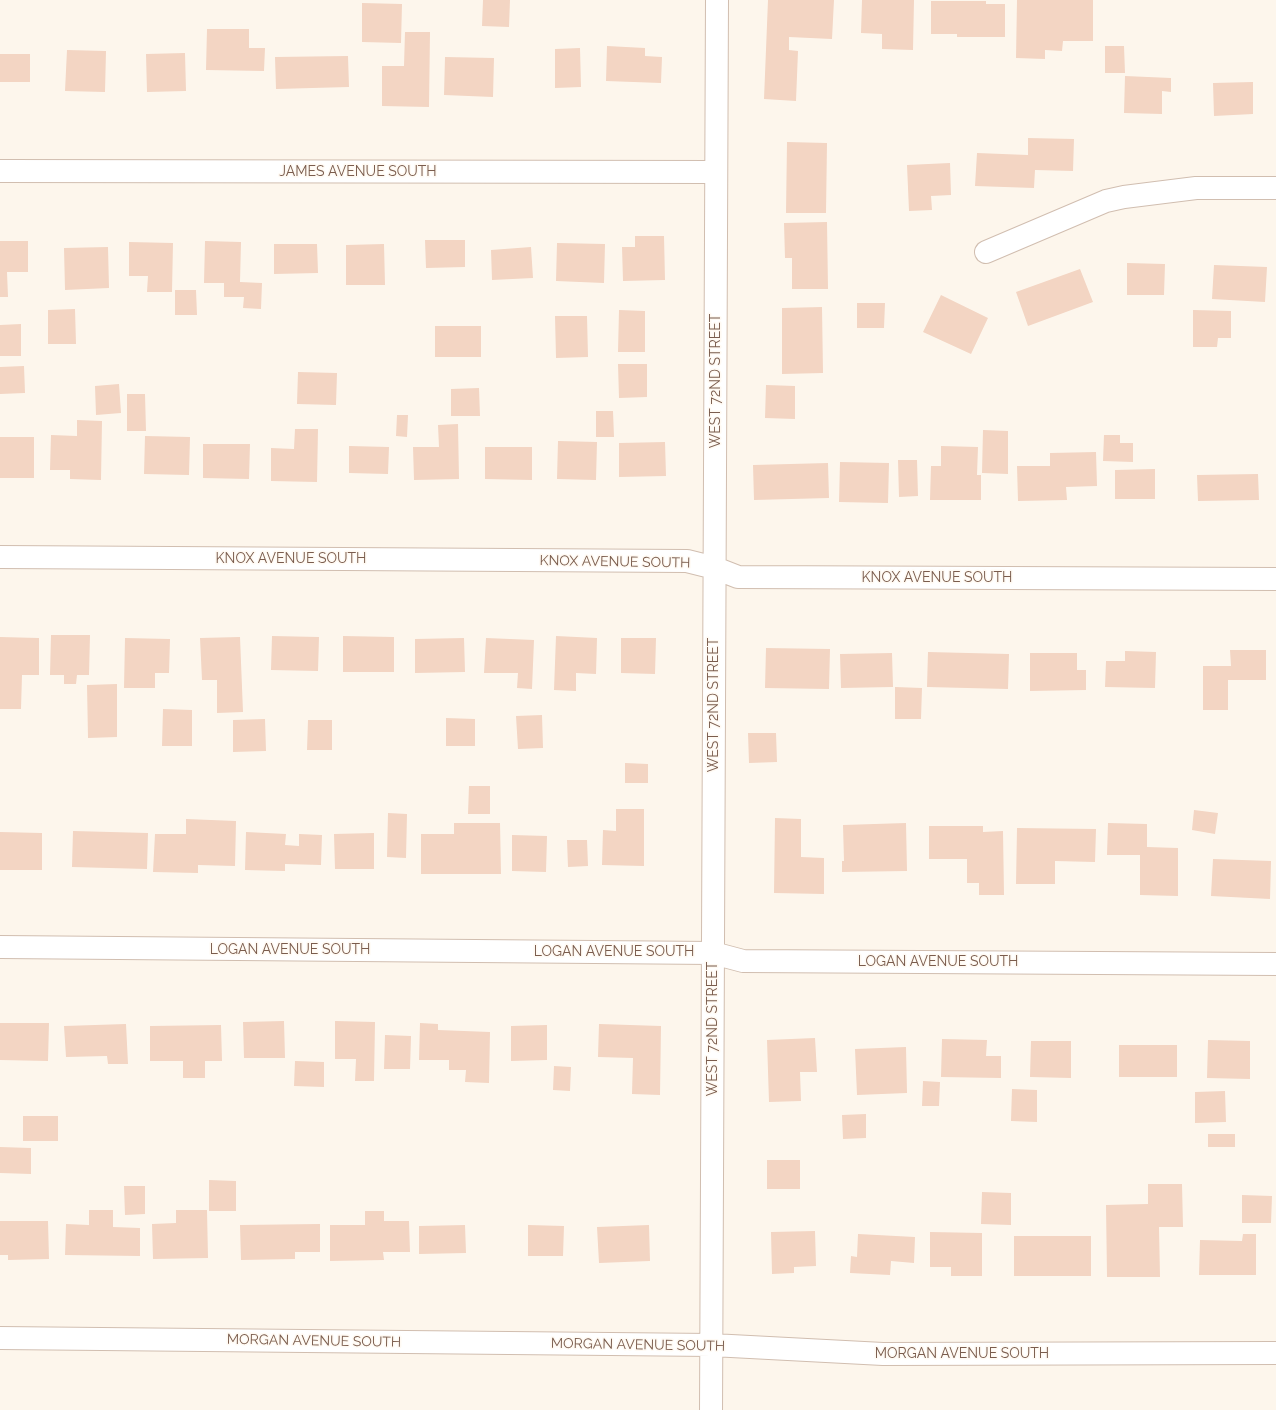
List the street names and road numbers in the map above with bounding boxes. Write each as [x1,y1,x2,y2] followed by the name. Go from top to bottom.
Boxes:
[279,164,437,180] street label: JAMES AVENUE SOUTH
[708,314,724,448] street label: WEST 72ND STREET
[216,551,366,567] street label: KNOX AVENUE SOUTH
[539,552,691,572] street label: KNOX AVENUE SOUTH
[862,570,1012,586] street label: KNOX AVENUE SOUTH
[706,638,722,772] street label: WEST 72ND STREET
[210,942,370,958] street label: LOGAN AVENUE SOUTH
[534,944,694,960] street label: LOGAN AVENUE SOUTH
[858,954,1018,970] street label: LOGAN AVENUE SOUTH
[705,962,721,1096] street label: WEST 72ND STREET
[227,1331,401,1351] street label: MORGAN AVENUE SOUTH
[551,1335,725,1355] street label: MORGAN AVENUE SOUTH
[875,1346,1049,1362] street label: MORGAN AVENUE SOUTH

